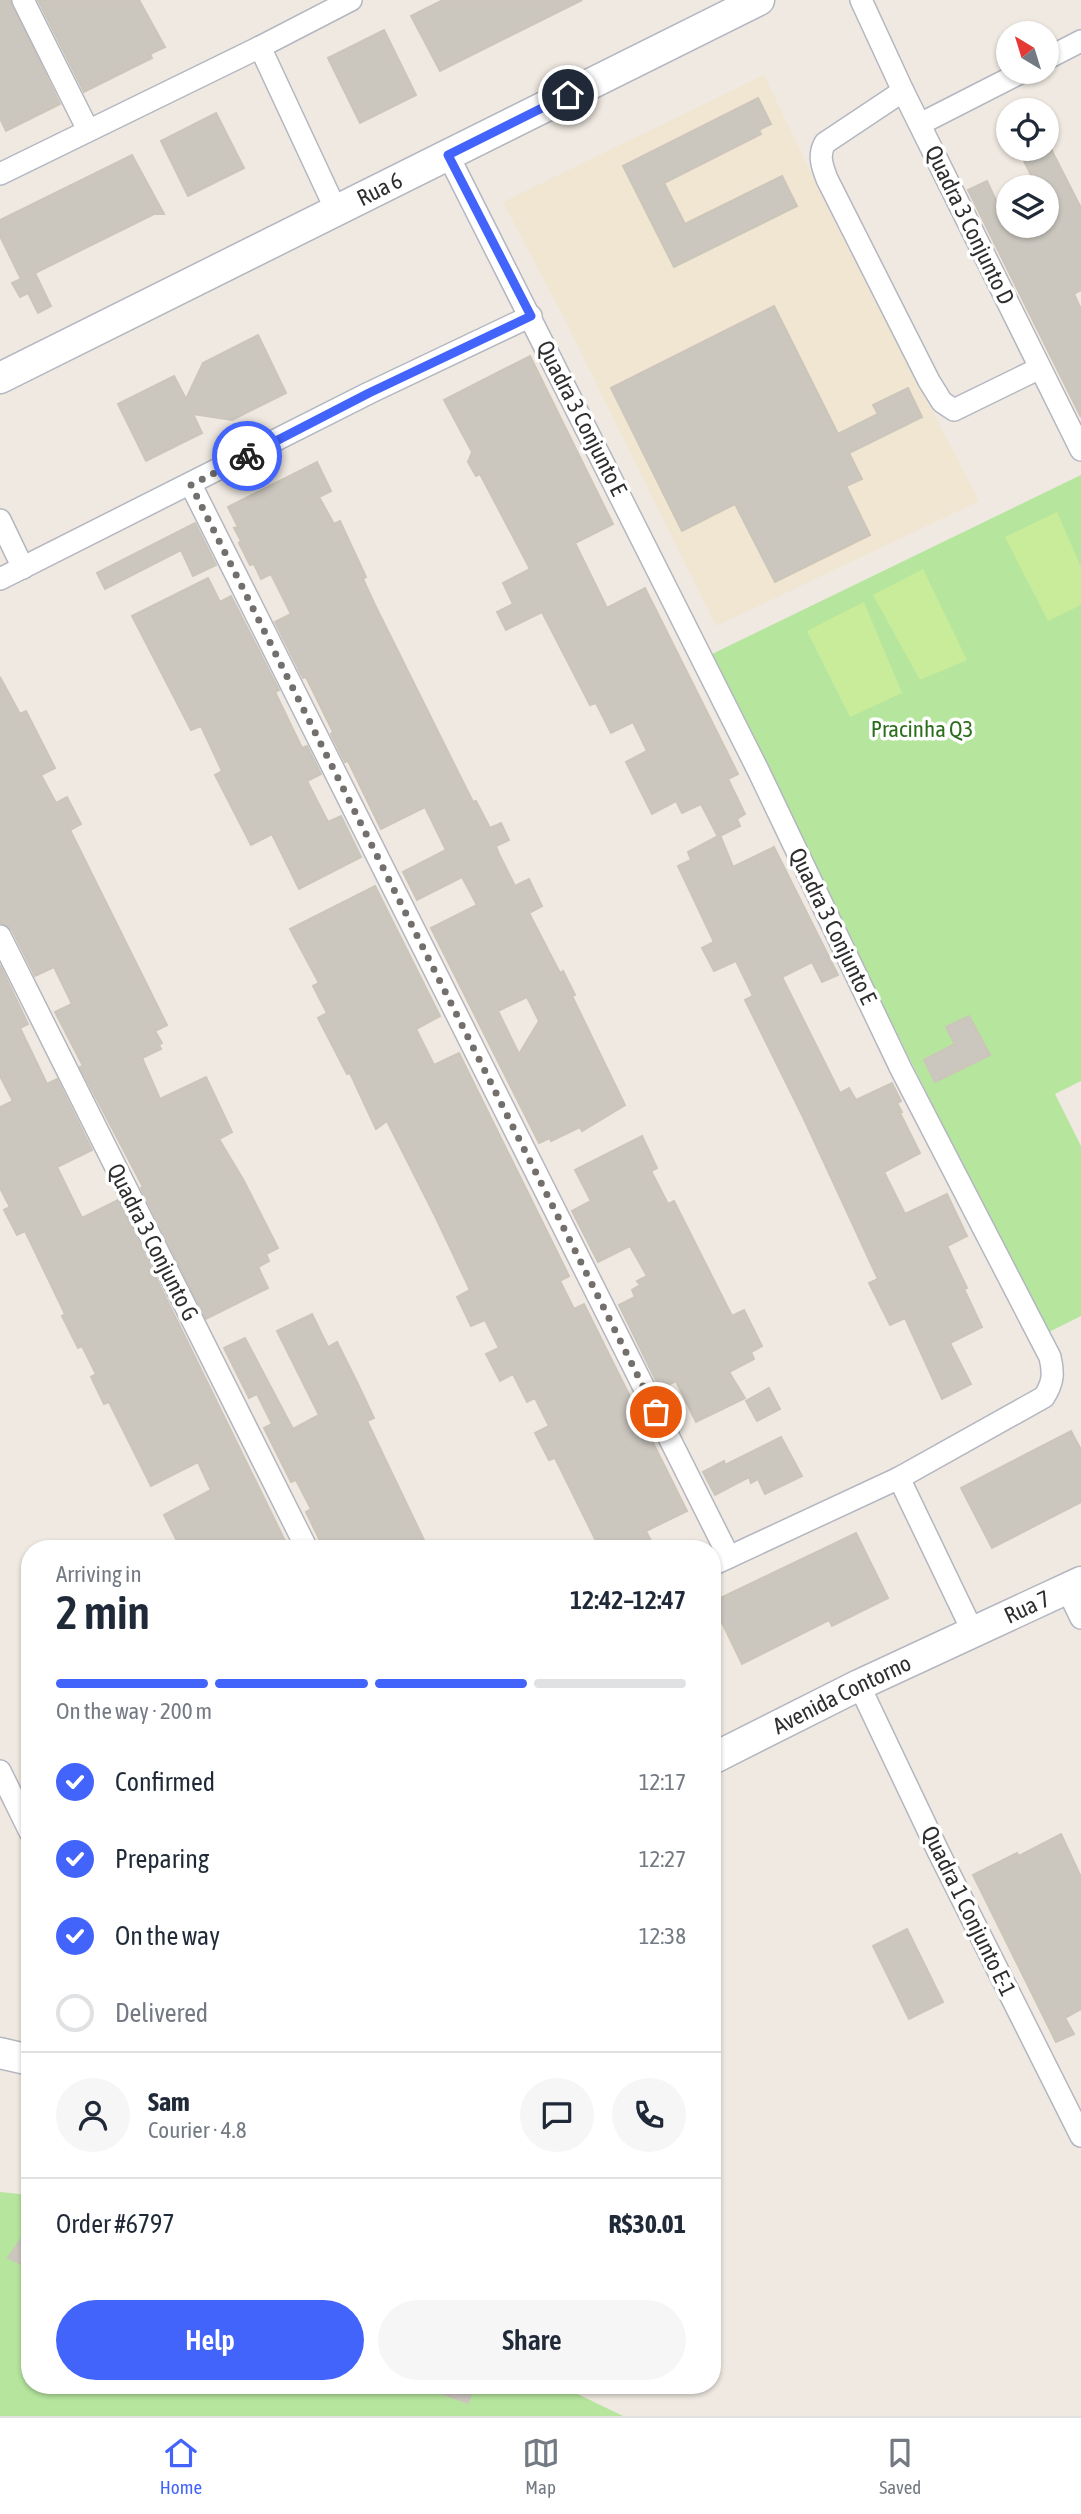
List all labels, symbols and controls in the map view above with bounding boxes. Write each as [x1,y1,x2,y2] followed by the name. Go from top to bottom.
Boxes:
[996,21,1059,84] north arrow
[996,21,1059,238] map controls
[538,65,598,125] pin
[549,76,587,114] icon: home
[996,98,1059,161] button: locate
[920,141,1020,309] street label: Quadra 3 Conjunto D
[353,167,406,211] street label: Rua 6
[996,175,1059,238] button: layers
[532,336,632,500] street label: Quadra 3 Conjunto E
[212,421,282,491] courier
[228,437,266,475] icon: bike
[871,716,973,742] park label: Pracinha Q3
[784,844,882,1008] street label: Quadra 3 Conjunto E
[102,1159,204,1325] street label: Quadra 3 Conjunto G
[626,1382,686,1442] pin
[637,1393,675,1431] icon: bag
[56,1561,142,1587] text: Arriving in
[570,1585,686,1615] text: 12:42–12:47
[1000,1585,1054,1629] street label: Rua 7
[56,1586,150,1639] text: 2 min
[768,1650,915,1739] street label: Avenida Contorno
[56,1698,212,1724] text: On the way · 200 m
[56,1763,94,1801] icon: check
[115,1767,215,1797] text: Confirmed
[639,1769,686,1795] text: 12:17
[917,1822,1021,2000] street label: Quadra 1 Conjunto E-1
[56,1840,94,1878] icon: check
[115,1844,209,1874] text: Preparing
[639,1846,686,1872] text: 12:27
[56,1917,94,1955] icon: check
[115,1921,220,1951] text: On the way
[639,1923,686,1949] text: 12:38
[115,1998,208,2028] text: Delivered
[56,2078,130,2152] button: person
[520,2078,594,2152] button: chat
[612,2078,686,2152] button: phone
[148,2087,190,2117] text: Sam
[148,2117,247,2143] text: Courier · 4.8
[56,2209,175,2239] text: Order #6797
[609,2209,686,2239] text: R$30.01
[56,2300,364,2380] button: Help
[378,2300,686,2380] button: Share
[160,2434,202,2498] tab: Home
[522,2434,560,2498] tab: Map
[879,2434,921,2498] tab: Saved

